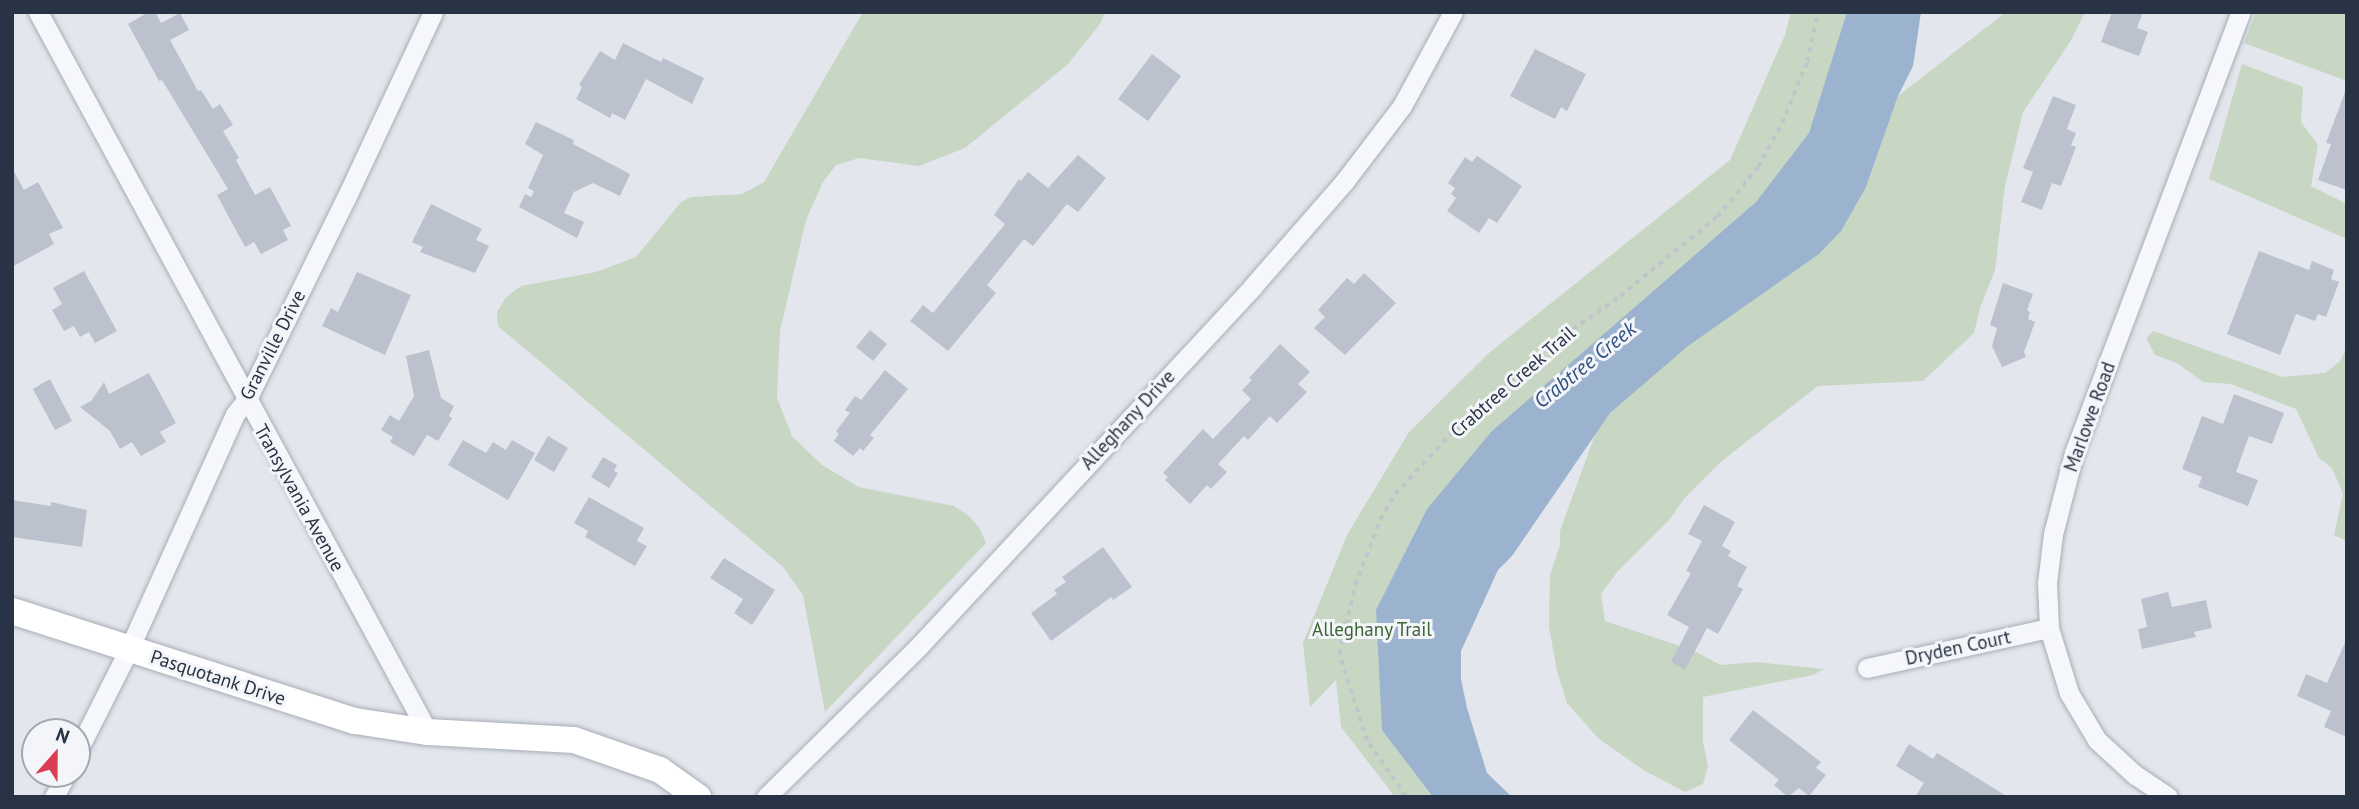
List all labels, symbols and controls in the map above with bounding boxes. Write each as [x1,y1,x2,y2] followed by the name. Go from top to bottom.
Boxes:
[235,286,311,404] street label: Granville Drive
[1529,316,1641,414] water label: Crabtree Creek
[1445,321,1581,443] street label: Crabtree Creek Trail
[2060,359,2120,475] street label: Marlowe Road
[1076,365,1180,475] street label: Alleghany Drive
[249,420,349,576] street label: Transylvania Avenue
[1311,619,1433,641] park label: Alleghany Trail
[1903,626,2013,670] street label: Dryden Court
[147,645,289,711] street label: Pasquotank Drive
[21,718,91,788] north arrow
[53,722,73,749] text: N

